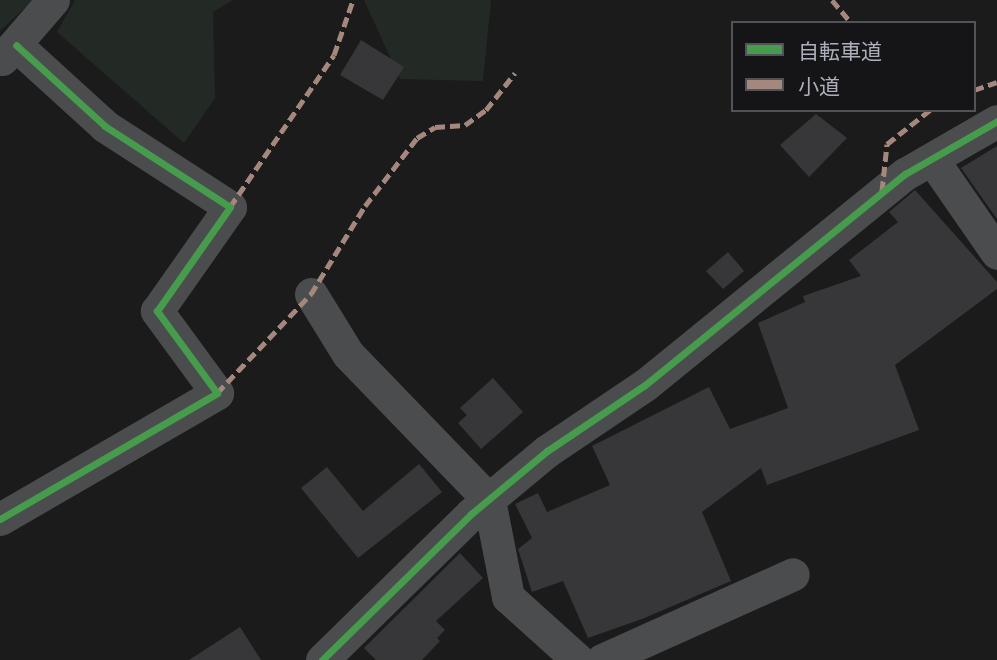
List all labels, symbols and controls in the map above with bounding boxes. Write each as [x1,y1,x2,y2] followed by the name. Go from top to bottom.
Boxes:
[731,21,976,112] legend
[798,40,882,63] text: 自転車道
[798,75,840,98] text: 小道

